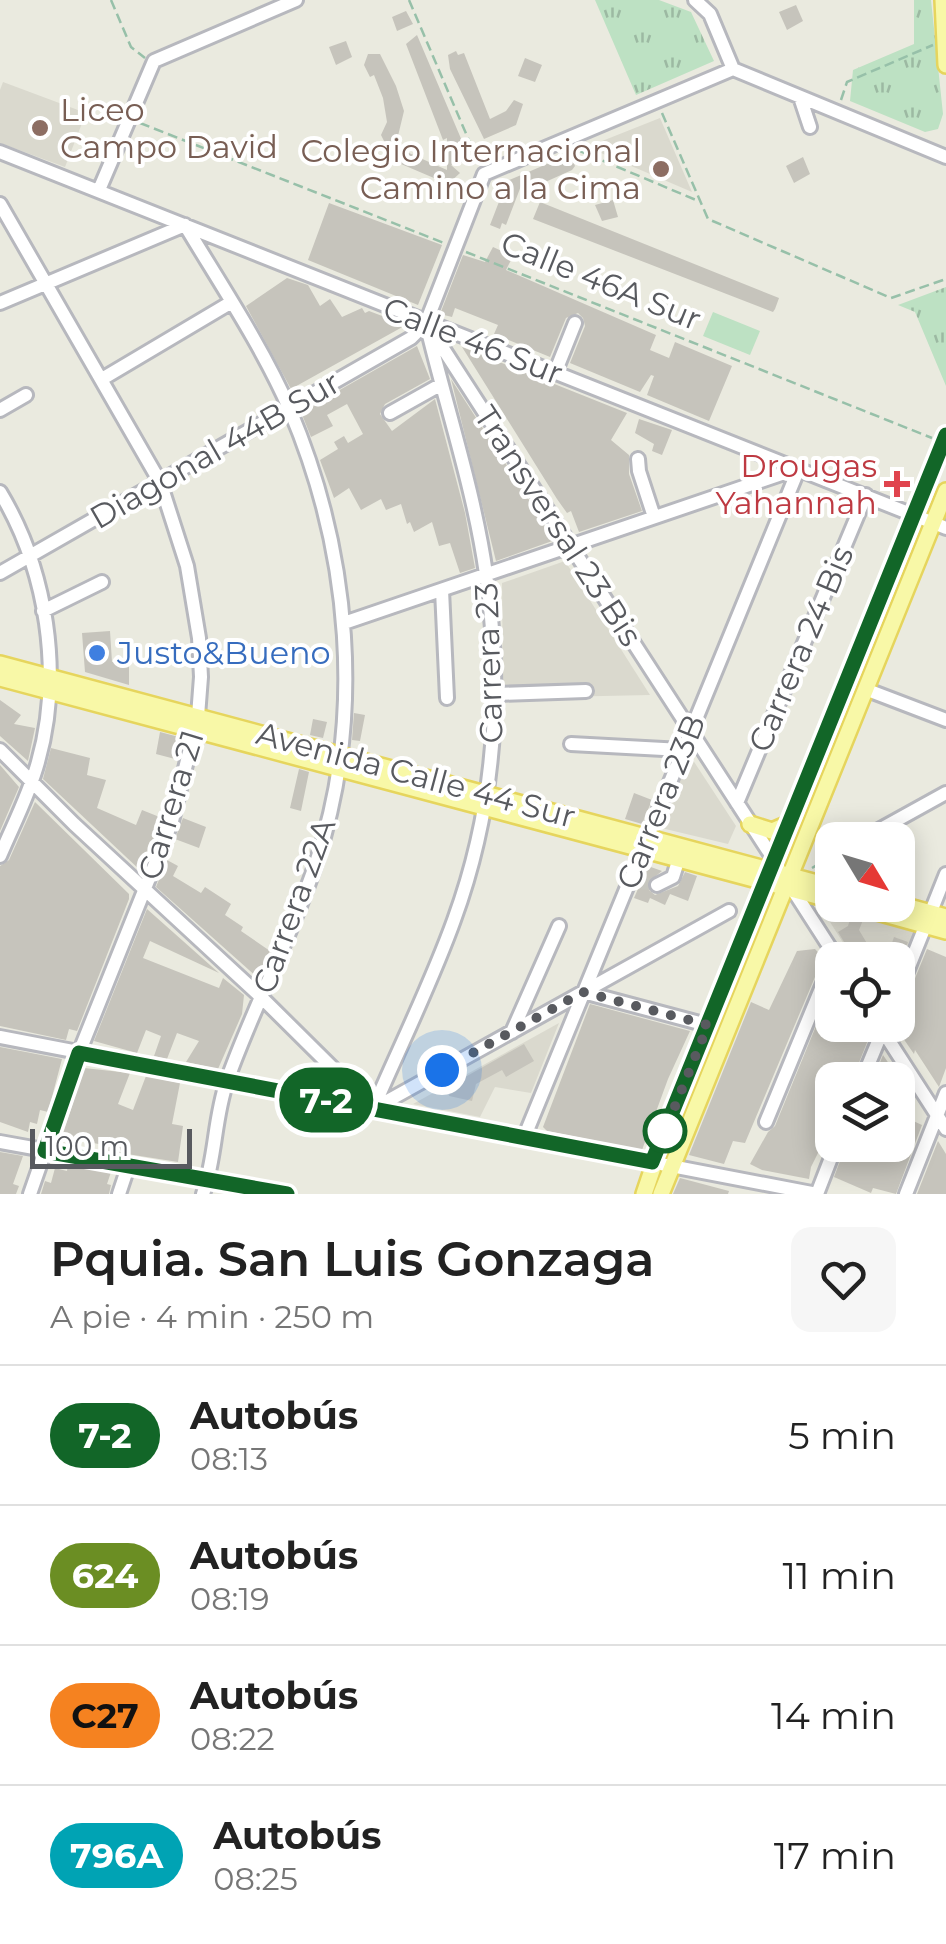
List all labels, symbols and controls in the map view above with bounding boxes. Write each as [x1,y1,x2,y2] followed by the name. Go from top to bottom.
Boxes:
[60,90,278,166] place label: Liceo Campo David
[29,117,51,139] marker: Liceo Campo David
[300,131,641,207] place label: Colegio Internacional Camino a la Cima
[650,158,672,180] marker: Colegio Internacional Camino a la Cima
[495,223,707,338] street label: Calle 46A Sur
[378,288,569,393] street label: Calle 46 Sur
[83,362,347,537] street label: Diagonal 44B Sur
[466,398,651,653] street label: Transversal 23 Bis
[716,446,877,522] place label: Drougas Yahannah
[886,473,908,495] marker: Drougas Yahannah
[740,540,861,758] street label: Carrera 24 Bis
[466,582,511,744] street label: Carrera 23
[116,633,331,672] place label: Justo&Bueno
[86,642,108,664] marker: Justo&Bueno
[608,709,713,895] street label: Carrera 23B
[252,713,580,836] street label: Avenida Calle 44 Sur
[129,725,212,884] street label: Carrera 21
[244,813,343,999] street label: Carrera 22A
[815,822,915,922] north arrow
[815,822,915,1162] map controls
[815,942,915,1042] button: locate
[417,1045,467,1095] your location
[815,1062,915,1162] button: layers
[268,1068,384,1132] line badge: 7-2
[299,1079,353,1122] text: 7-2
[644,1110,686,1152] unlabelled marker
[30,1124,192,1168] scale bar
[45,1129,129,1163] text: 100 m
[791,1227,896,1332] button: heart
[50,1230,654,1288] text: Pquia. San Luis Gonzaga
[50,1297,374,1336] text: A pie · 4 min · 250 m
[190,1392,358,1439] text: Autobús
[788,1412,896,1459] text: 5 min
[78,1414,132,1457] text: 7-2
[190,1439,268,1478] text: 08:13
[190,1532,358,1579] text: Autobús
[782,1552,896,1599] text: 11 min
[72,1554,138,1597] text: 624
[190,1579,269,1618] text: 08:19
[190,1672,358,1719] text: Autobús
[771,1692,896,1739] text: 14 min
[71,1694,139,1737] text: C27
[190,1719,275,1758] text: 08:22
[213,1812,381,1859] text: Autobús
[774,1832,896,1879] text: 17 min
[70,1834,163,1877] text: 796A
[213,1859,298,1898] text: 08:25

